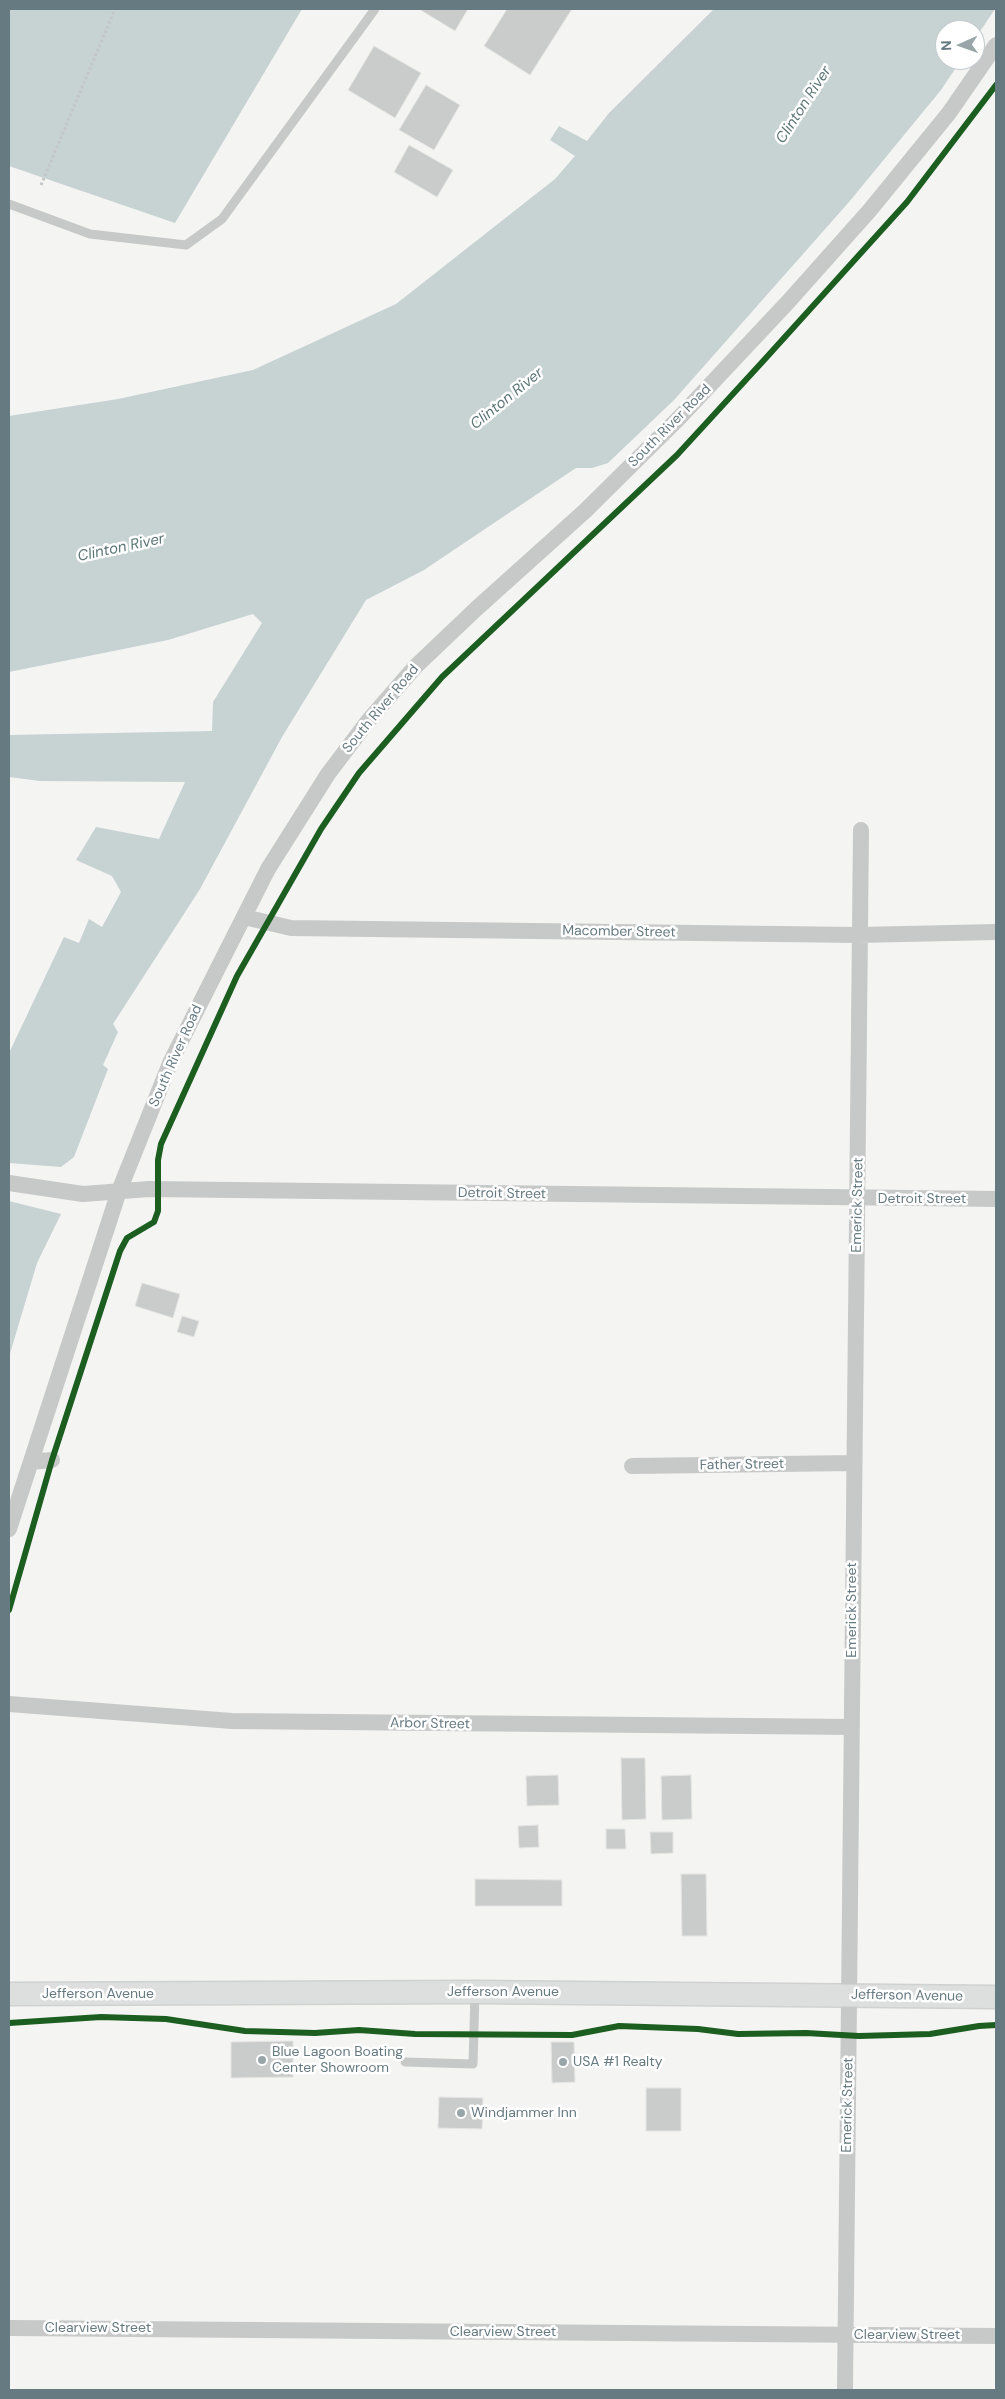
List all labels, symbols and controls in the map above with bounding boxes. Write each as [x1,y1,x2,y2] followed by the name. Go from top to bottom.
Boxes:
[935,20,985,70] north arrow
[937,40,955,51] text: N
[772,63,836,147] water label: Clinton River
[467,364,547,434] water label: Clinton River
[625,381,715,471] street label: South River Road
[76,530,166,566] water label: Clinton River
[339,662,423,756] street label: South River Road
[562,923,676,941] street label: Macomber Street
[146,1002,206,1110] street label: South River Road
[849,1157,867,1253] street label: Emerick Street
[458,1185,546,1203] street label: Detroit Street
[878,1191,966,1207] street label: Detroit Street
[700,1456,784,1474] street label: Father Street
[844,1562,860,1658] street label: Emerick Street
[390,1715,470,1733] street label: Arbor Street
[447,1984,559,2000] street label: Jefferson Avenue
[42,1986,154,2002] street label: Jefferson Avenue
[851,1987,963,2005] street label: Jefferson Avenue
[272,2044,403,2076] place label: Blue Lagoon Boating Center Showroom
[256,2054,268,2066] marker: Blue Lagoon Boating Center Showroom
[573,2054,663,2070] place label: USA #1 Realty
[557,2056,569,2068] marker: USA #1 Realty
[839,2057,857,2153] street label: Emerick Street
[471,2105,577,2121] place label: Windjammer Inn
[455,2107,467,2119] marker: Windjammer Inn
[45,2320,151,2336] street label: Clearview Street
[450,2324,556,2340] street label: Clearview Street
[854,2327,960,2343] street label: Clearview Street

